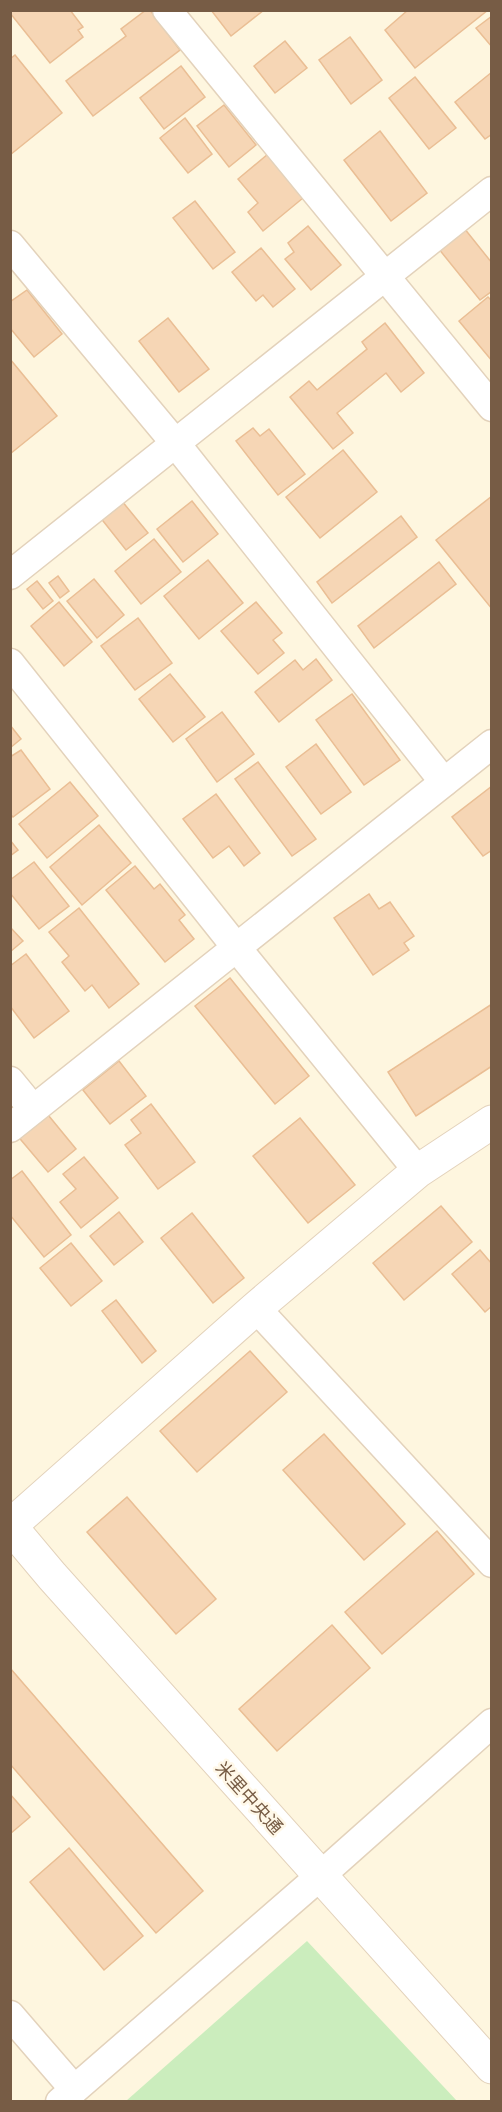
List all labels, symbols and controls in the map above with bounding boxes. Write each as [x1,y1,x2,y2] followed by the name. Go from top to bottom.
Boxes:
[211,1757,287,1839] street label: 米里中央通

